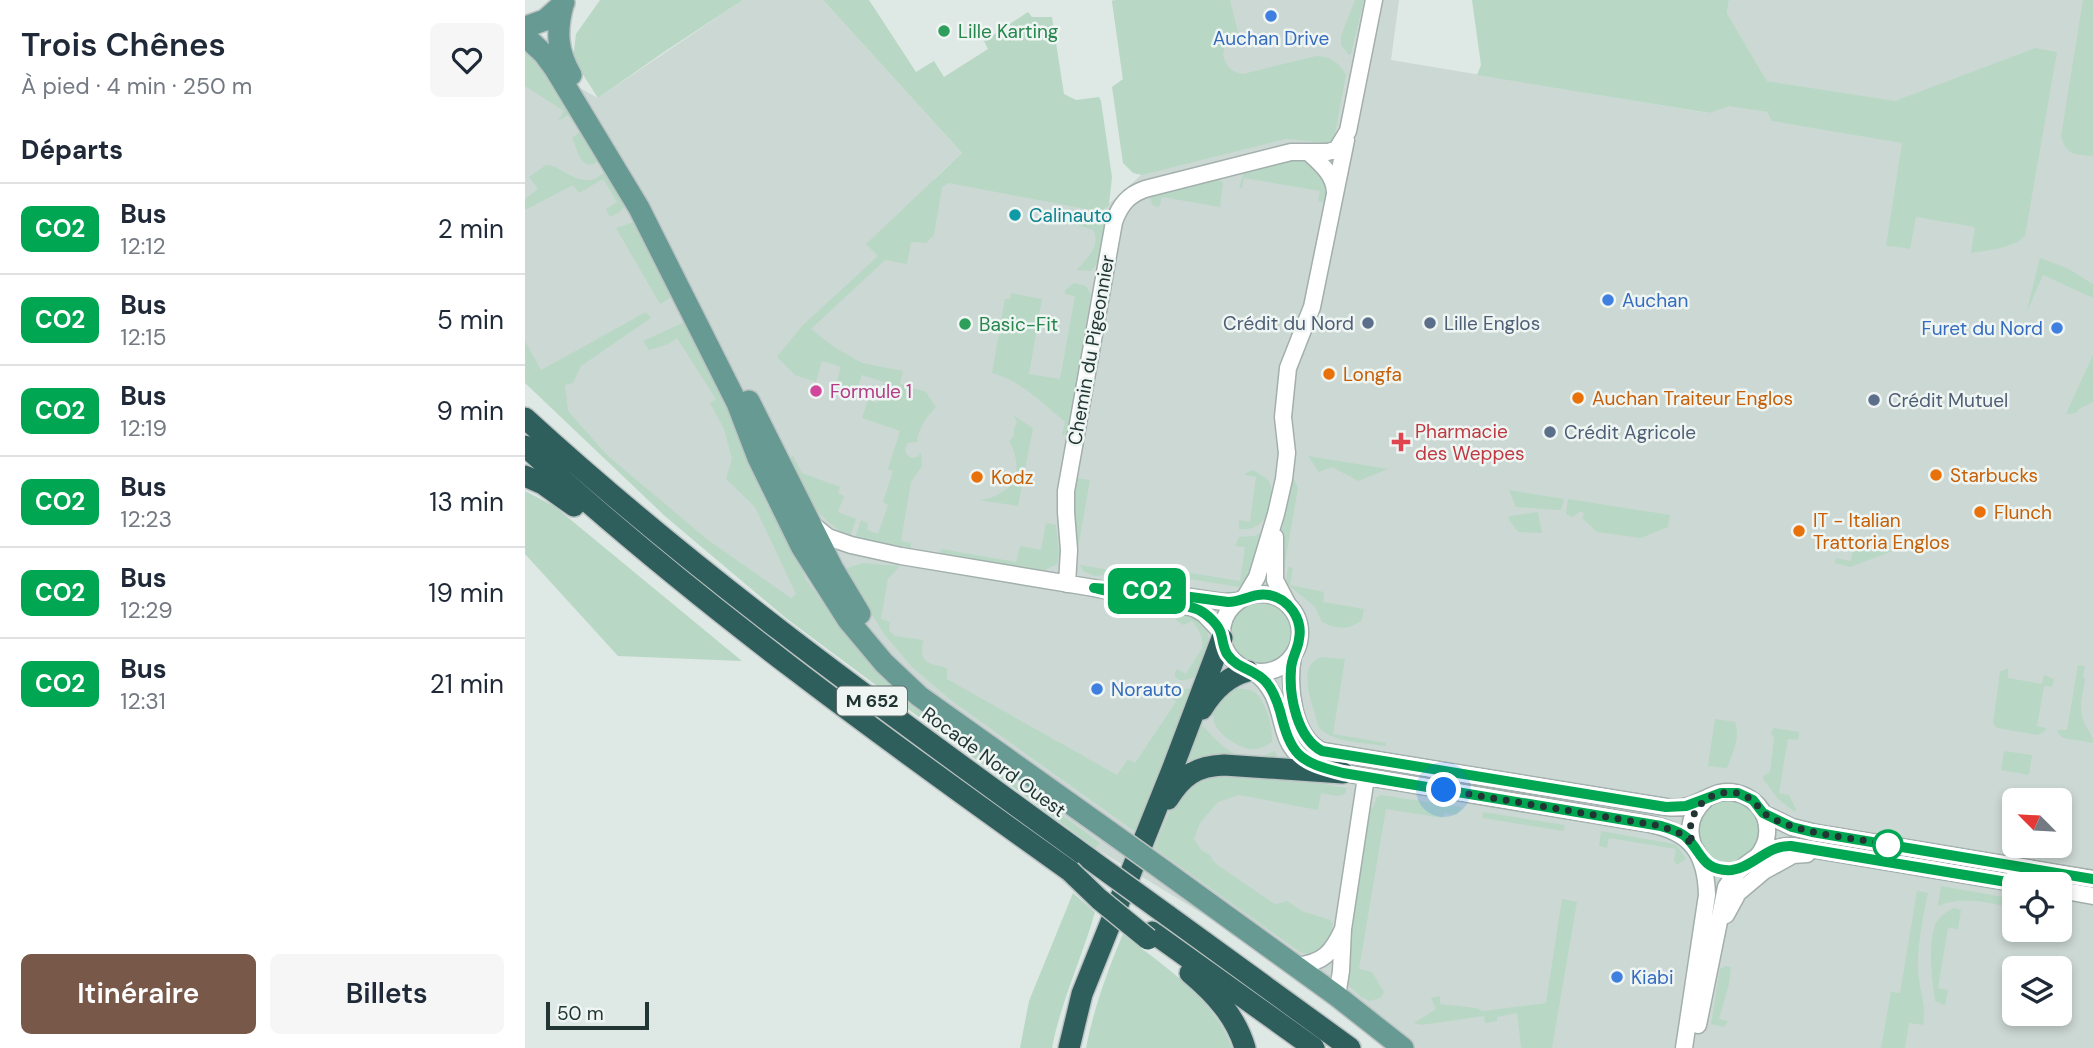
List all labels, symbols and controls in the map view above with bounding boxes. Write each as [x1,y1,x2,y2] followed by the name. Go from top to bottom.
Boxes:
[1263,8,1279,24] marker: Auchan Drive
[958,19,1059,44] place label: Lille Karting
[21,23,226,66] text: Trois Chênes
[430,23,504,97] button: heart
[936,23,952,39] marker: Lille Karting
[1213,26,1329,51] place label: Auchan Drive
[21,71,252,101] text: À pied · 4 min · 250 m
[21,133,123,167] text: Départs
[120,197,167,231] text: Bus
[1029,203,1112,228] place label: Calinauto
[1007,207,1023,223] marker: Calinauto
[438,212,504,246] text: 2 min
[35,213,85,244] text: CO2
[120,231,166,261] text: 12:12
[1062,253,1120,447] street label: Chemin du Pigeonnier
[120,288,167,322] text: Bus
[1622,288,1688,313] place label: Auchan
[1600,292,1616,308] marker: Auchan
[437,303,504,337] text: 5 min
[35,304,85,335] text: CO2
[1223,311,1354,336] place label: Crédit du Nord
[1444,311,1540,336] place label: Lille Englos
[979,312,1058,337] place label: Basic-Fit
[1360,315,1376,331] marker: Crédit du Nord
[1422,315,1438,331] marker: Lille Englos
[957,316,973,332] marker: Basic-Fit
[1921,316,2043,341] place label: Furet du Nord
[2049,320,2065,336] marker: Furet du Nord
[120,322,167,352] text: 12:15
[1343,362,1402,387] place label: Longfa
[1321,366,1337,382] marker: Longfa
[120,379,167,413] text: Bus
[830,379,912,404] place label: Formule 1
[808,383,824,399] marker: Formule 1
[1592,386,1793,411] place label: Auchan Traiteur Englos
[1888,388,2008,413] place label: Crédit Mutuel
[1570,390,1586,406] marker: Auchan Traiteur Englos
[1866,392,1882,408] marker: Crédit Mutuel
[436,394,504,428] text: 9 min
[35,395,85,426] text: CO2
[120,413,167,443] text: 12:19
[1415,419,1525,466] place label: Pharmacie des Weppes
[1564,420,1696,445] place label: Crédit Agricole
[1542,424,1558,440] marker: Crédit Agricole
[1393,434,1409,450] marker: Pharmacie des Weppes
[1950,463,2038,488] place label: Starbucks
[991,465,1033,490] place label: Kodz
[1928,467,1944,483] marker: Starbucks
[969,469,985,485] marker: Kodz
[120,470,167,504] text: Bus
[429,485,504,519] text: 13 min
[35,486,85,517] text: CO2
[1994,500,2052,525] place label: Flunch
[120,504,172,534] text: 12:23
[1972,504,1988,520] marker: Flunch
[1813,508,1950,555] place label: IT - Italian Trattoria Englos
[1791,523,1807,539] marker: IT - Italian Trattoria Englos
[120,561,167,595] text: Bus
[1107,568,1187,614] line badge: CO2
[1122,575,1172,606] text: CO2
[428,576,504,610] text: 19 min
[35,577,85,608] text: CO2
[120,595,173,625] text: 12:29
[120,652,167,686] text: Bus
[430,667,504,701] text: 21 min
[35,668,85,699] text: CO2
[1111,677,1182,702] place label: Norauto
[1089,681,1105,697] marker: Norauto
[120,686,166,716] text: 12:31
[837,686,907,716] road number: M 652
[917,701,1071,823] street label: Rocade Nord Ouest
[1426,772,1461,807] your location
[2002,788,2072,858] north arrow
[2002,788,2072,1026] map controls
[1873,830,1903,860] unlabelled marker
[2002,872,2072,942] button: locate
[21,954,256,1034] button: Itinéraire
[270,954,504,1034] button: Billets
[2002,956,2072,1026] button: layers
[1631,965,1673,990] place label: Kiabi
[1609,969,1625,985] marker: Kiabi
[546,999,649,1031] scale bar
[557,1001,604,1026] text: 50 m

